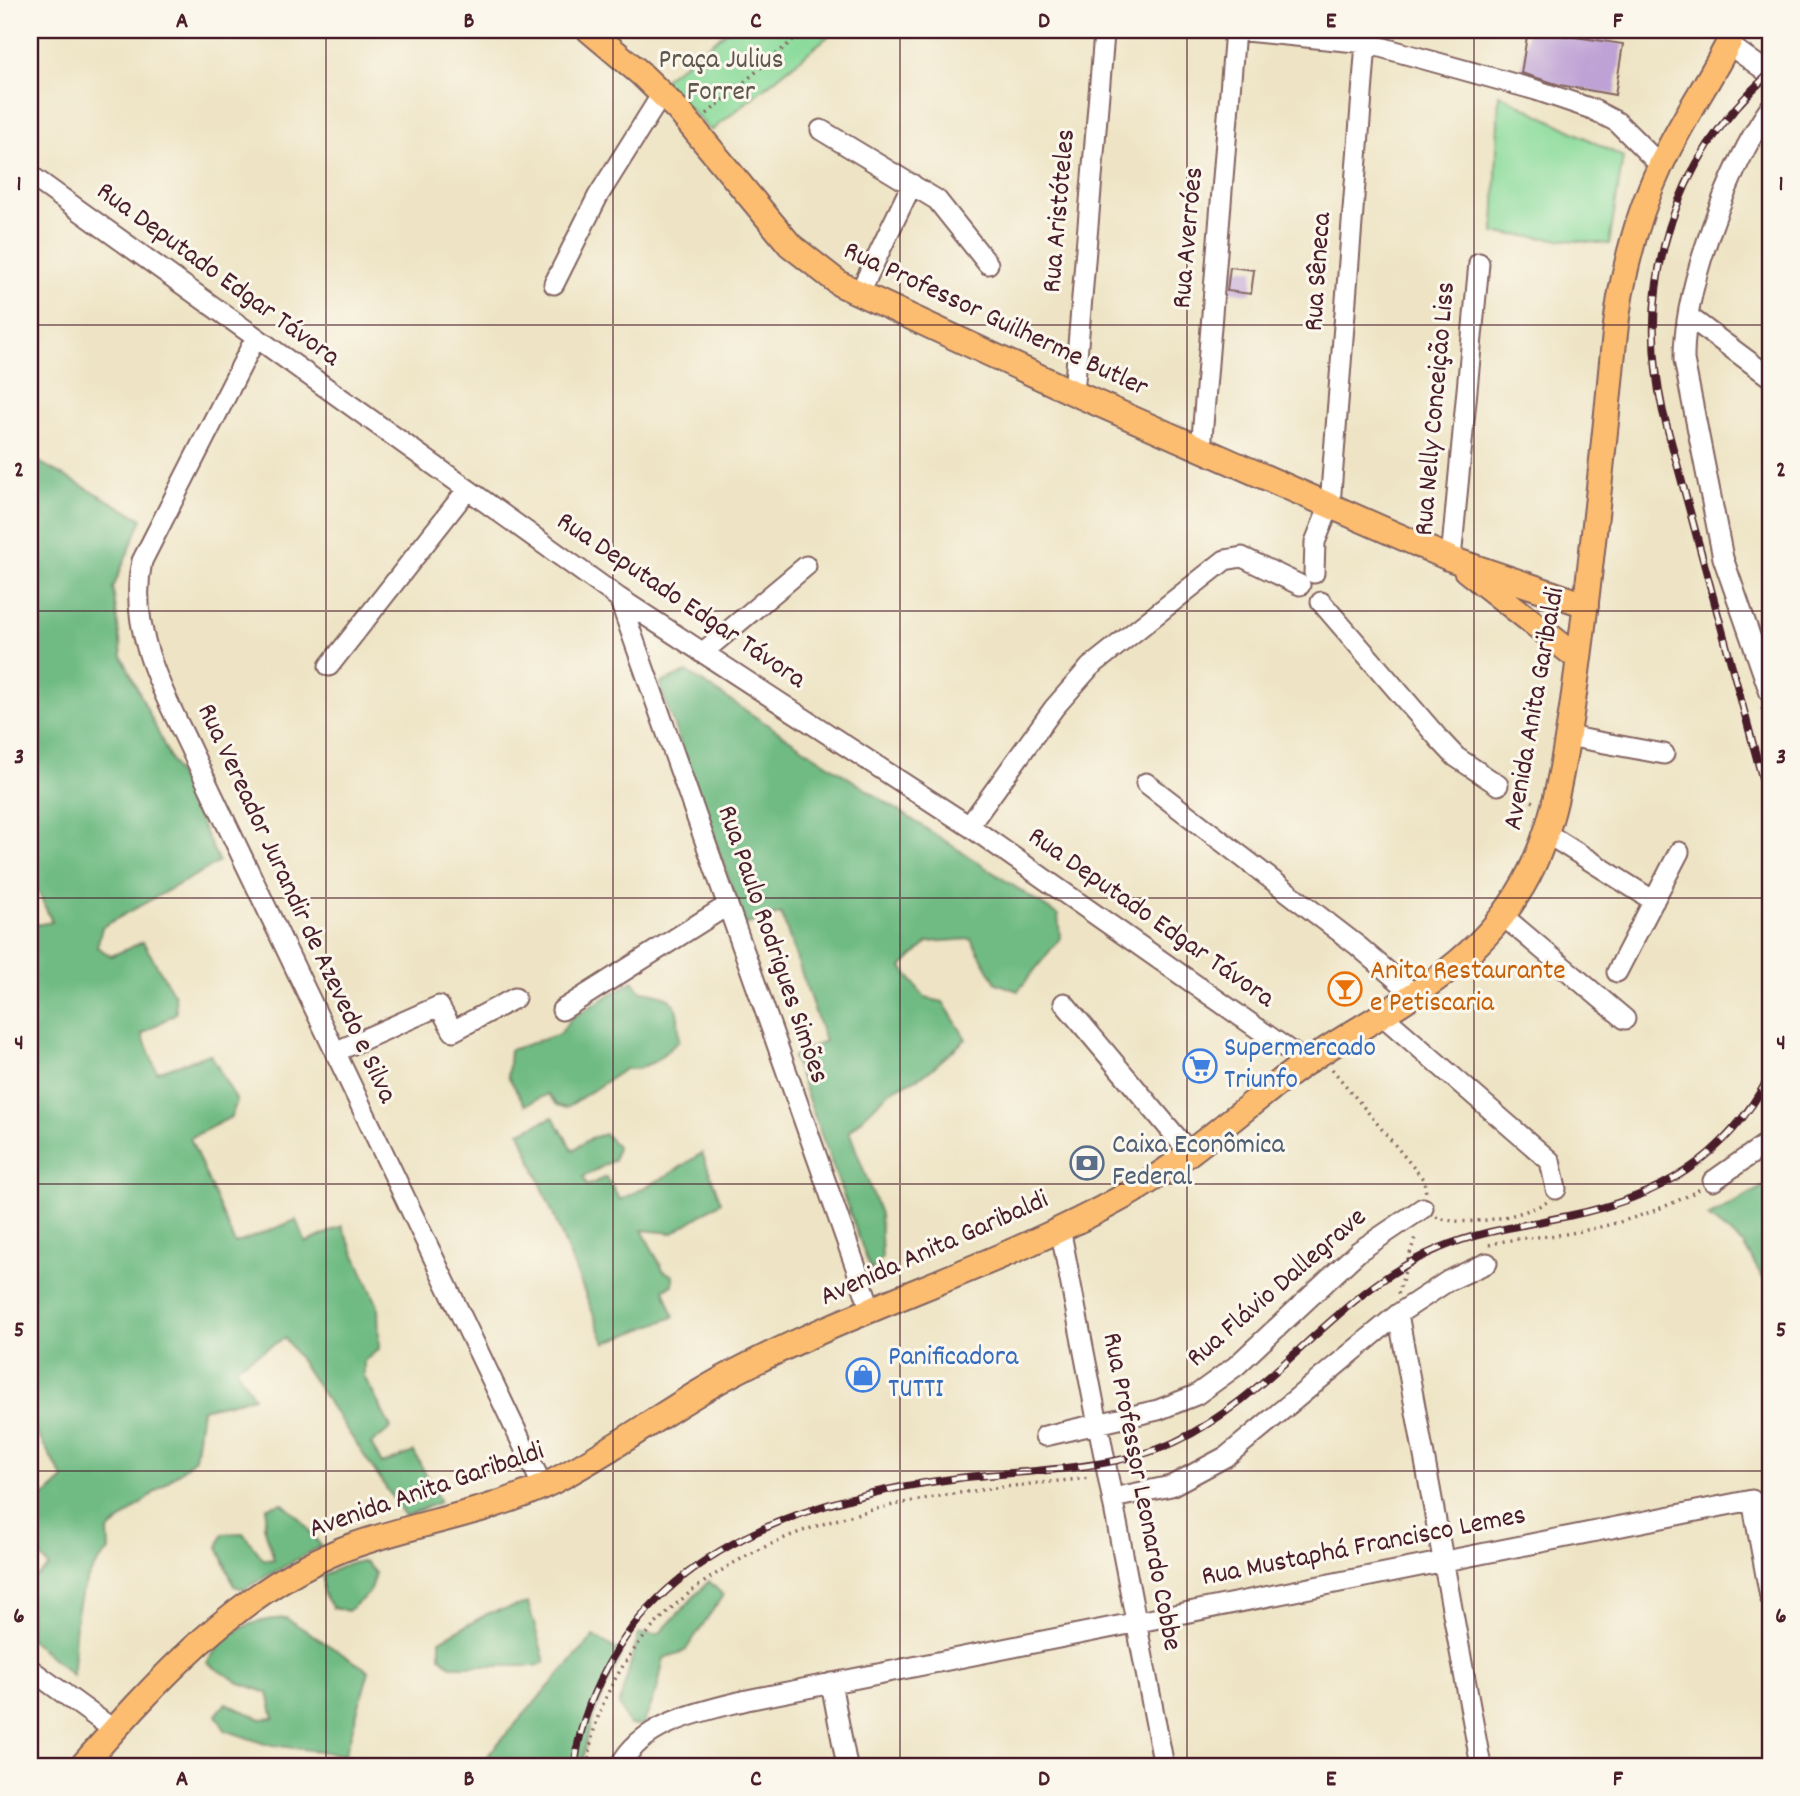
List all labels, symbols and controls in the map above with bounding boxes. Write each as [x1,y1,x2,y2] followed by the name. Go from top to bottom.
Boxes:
[176,6,188,39] text: A
[464,6,475,39] text: B
[750,6,762,39] text: C
[1038,6,1050,39] text: D
[1326,6,1337,39] text: E
[1613,6,1624,39] text: F
[659,42,783,114] park label: Praça Julius Forrer
[1034,128,1088,294] street label: Rua Aristóteles
[1164,166,1216,310] street label: Rua Averróes
[16,169,22,202] text: 1
[1778,169,1784,202] text: 1
[87,174,348,379] street label: Rua Deputado Edgar Távora
[1296,210,1344,333] street label: Rua Sêneca
[836,233,1155,410] street label: Rua Professor Guilherme Butler
[1406,280,1468,538] street label: Rua Nelly Conceição Liss
[14,455,24,488] text: 2
[1776,455,1786,488] text: 2
[547,503,813,701] street label: Rua Deputado Edgar Távora
[1495,584,1577,834] street label: Avenida Anita Garibaldi
[185,698,406,1111] street label: Rua Vereador Jurandir de Azevedo e Silva
[14,742,24,775] text: 3
[1776,742,1786,775] text: 3
[705,801,837,1089] street label: Rua Paulo Rodrigues Simões
[1018,818,1282,1020] street label: Rua Deputado Edgar Távora
[1370,953,1566,1025] place label: Anita Restaurante e Petiscaria
[1326,970,1364,1008] bar icon: Anita Restaurante e Petiscaria
[14,1028,24,1061] text: 4
[1776,1028,1786,1061] text: 4
[1224,1030,1376,1102] place label: Supermercado Triunfo
[1181,1047,1219,1085] supermarket icon: Supermercado Triunfo
[1112,1127,1285,1199] place label: Caixa Econômica Federal
[1068,1144,1106,1182] bank icon: Caixa Econômica Federal
[814,1182,1056,1318] street label: Avenida Anita Garibaldi
[1179,1199,1377,1379] street label: Rua Flávio Dallegrave
[14,1315,24,1348] text: 5
[1776,1315,1786,1348] text: 5
[1090,1329,1190,1655] street label: Rua Professor Leonardo Cobbe
[888,1339,1019,1411] place label: Panificadora TUTTI
[844,1356,882,1394] shop icon: Panificadora TUTTI
[304,1433,550,1551] street label: Avenida Anita Garibaldi
[1198,1497,1530,1599] street label: Rua Mustaphá Francisco Lemes
[13,1601,25,1634] text: 6
[1775,1601,1787,1634] text: 6
[176,1764,188,1796] text: A
[464,1764,475,1796] text: B
[750,1764,762,1796] text: C
[1038,1764,1050,1796] text: D
[1326,1764,1337,1796] text: E
[1613,1764,1624,1796] text: F

